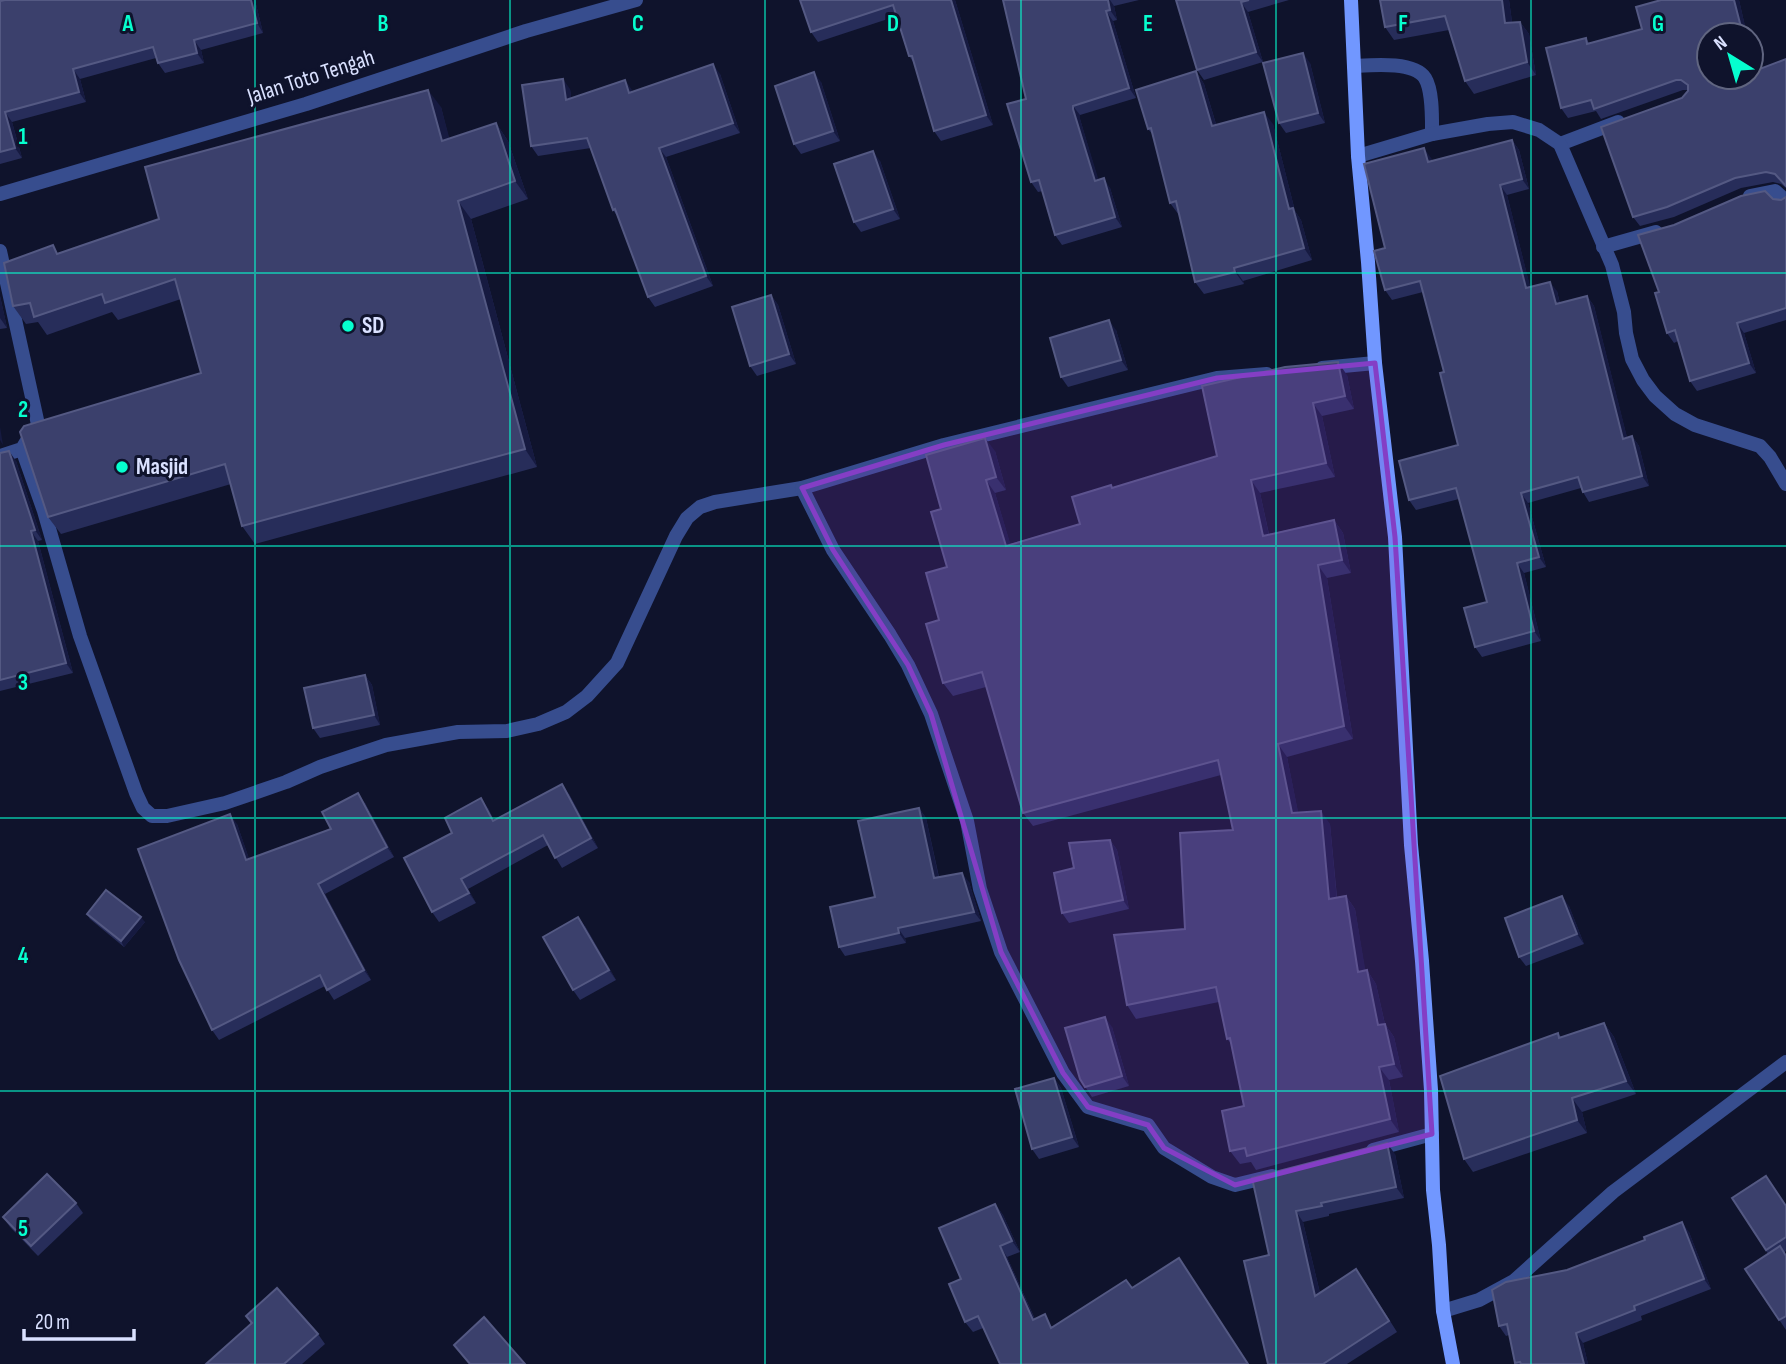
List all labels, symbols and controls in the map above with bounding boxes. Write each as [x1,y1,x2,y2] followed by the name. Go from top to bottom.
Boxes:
[122,10,135,38] text: A
[378,10,389,38] text: B
[632,10,644,38] text: C
[887,10,899,38] text: D
[1143,10,1153,38] text: E
[1398,10,1408,38] text: F
[1652,10,1664,38] text: G
[1695,21,1765,91] north arrow
[1710,31,1732,56] text: N
[243,43,378,111] street label: Jalan Toto Tengah
[18,123,28,151] text: 1
[362,312,384,340] place label: SD
[340,318,356,334] marker: SD
[18,396,28,424] text: 2
[136,453,188,481] place label: Masjid
[114,459,130,475] marker: Masjid
[18,669,28,697] text: 3
[18,942,29,970] text: 4
[18,1215,28,1243] text: 5
[24,1298,135,1342] scale bar
[35,1310,70,1335] text: 20 m

